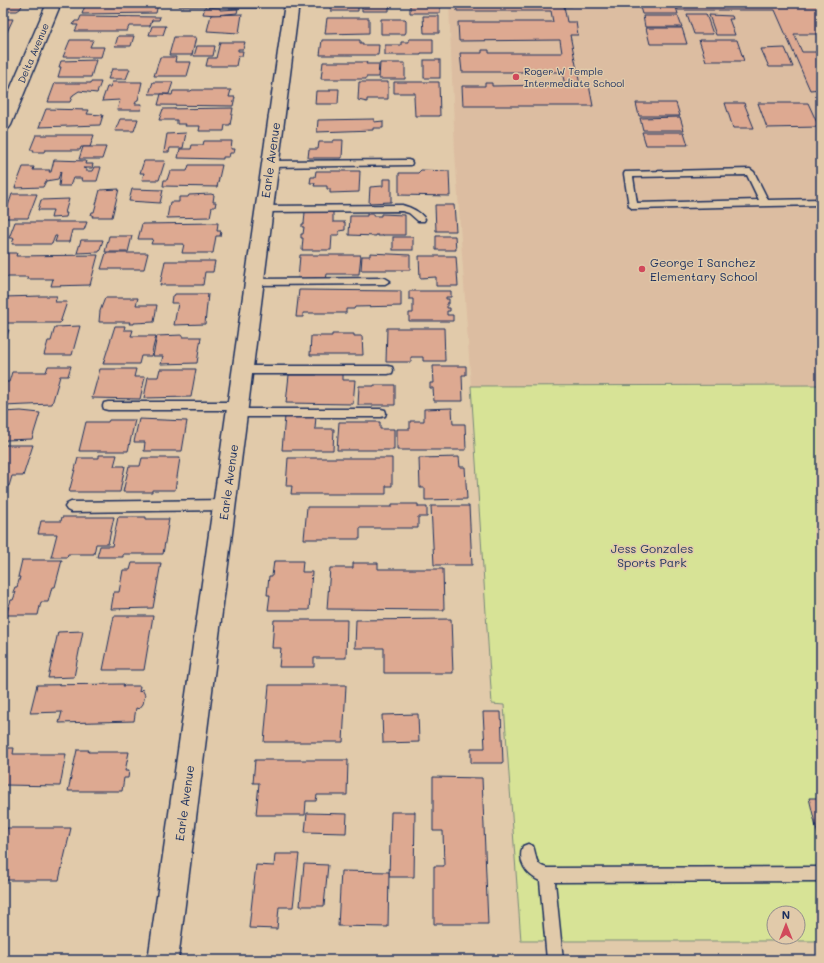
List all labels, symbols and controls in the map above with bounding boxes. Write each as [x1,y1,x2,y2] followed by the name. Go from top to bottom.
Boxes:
[14,21,52,85] street label: Delta Avenue
[524,64,625,90] place label: Roger W Temple Intermediate School
[511,72,521,82] marker: Roger W Temple Intermediate School
[257,121,283,199] street label: Earle Avenue
[650,254,758,284] place label: George I Sanchez Elementary School
[637,264,647,274] marker: George I Sanchez Elementary School
[215,443,241,521] street label: Earle Avenue
[611,540,693,570] park label: Jess Gonzales Sports Park
[171,764,197,842] street label: Earle Avenue
[766,905,806,945] north arrow
[782,907,790,922] text: N

